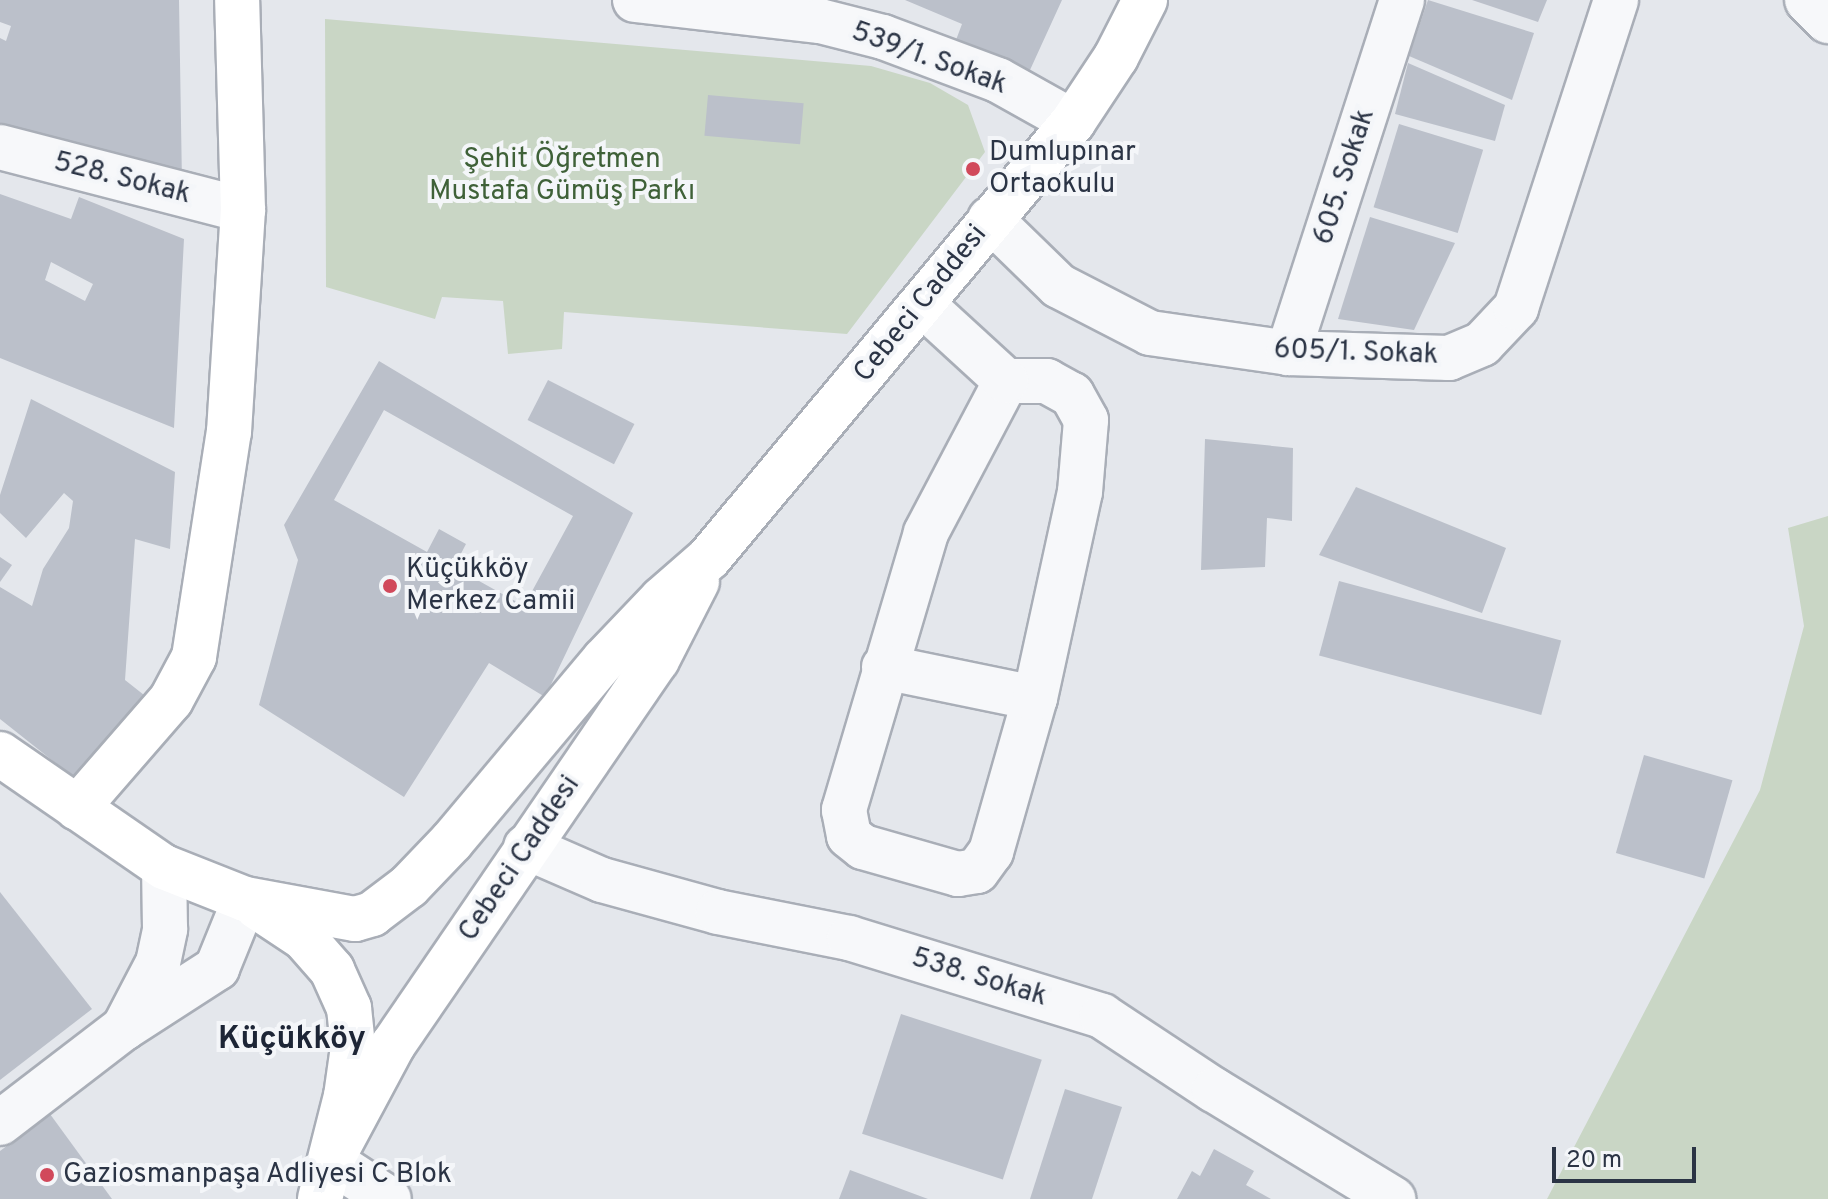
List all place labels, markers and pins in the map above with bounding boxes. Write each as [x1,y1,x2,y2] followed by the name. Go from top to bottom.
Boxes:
[989,136,1136,202] place label: Dumlupınar Ortaokulu
[964,160,982,178] marker: Dumlupınar Ortaokulu
[406,553,575,619] place label: Küçükköy Merkez Camii
[381,577,399,595] marker: Küçükköy Merkez Camii
[63,1158,453,1192] place label: Gaziosmanpaşa Adliyesi C Blok
[38,1166,56,1184] marker: Gaziosmanpaşa Adliyesi C Blok

